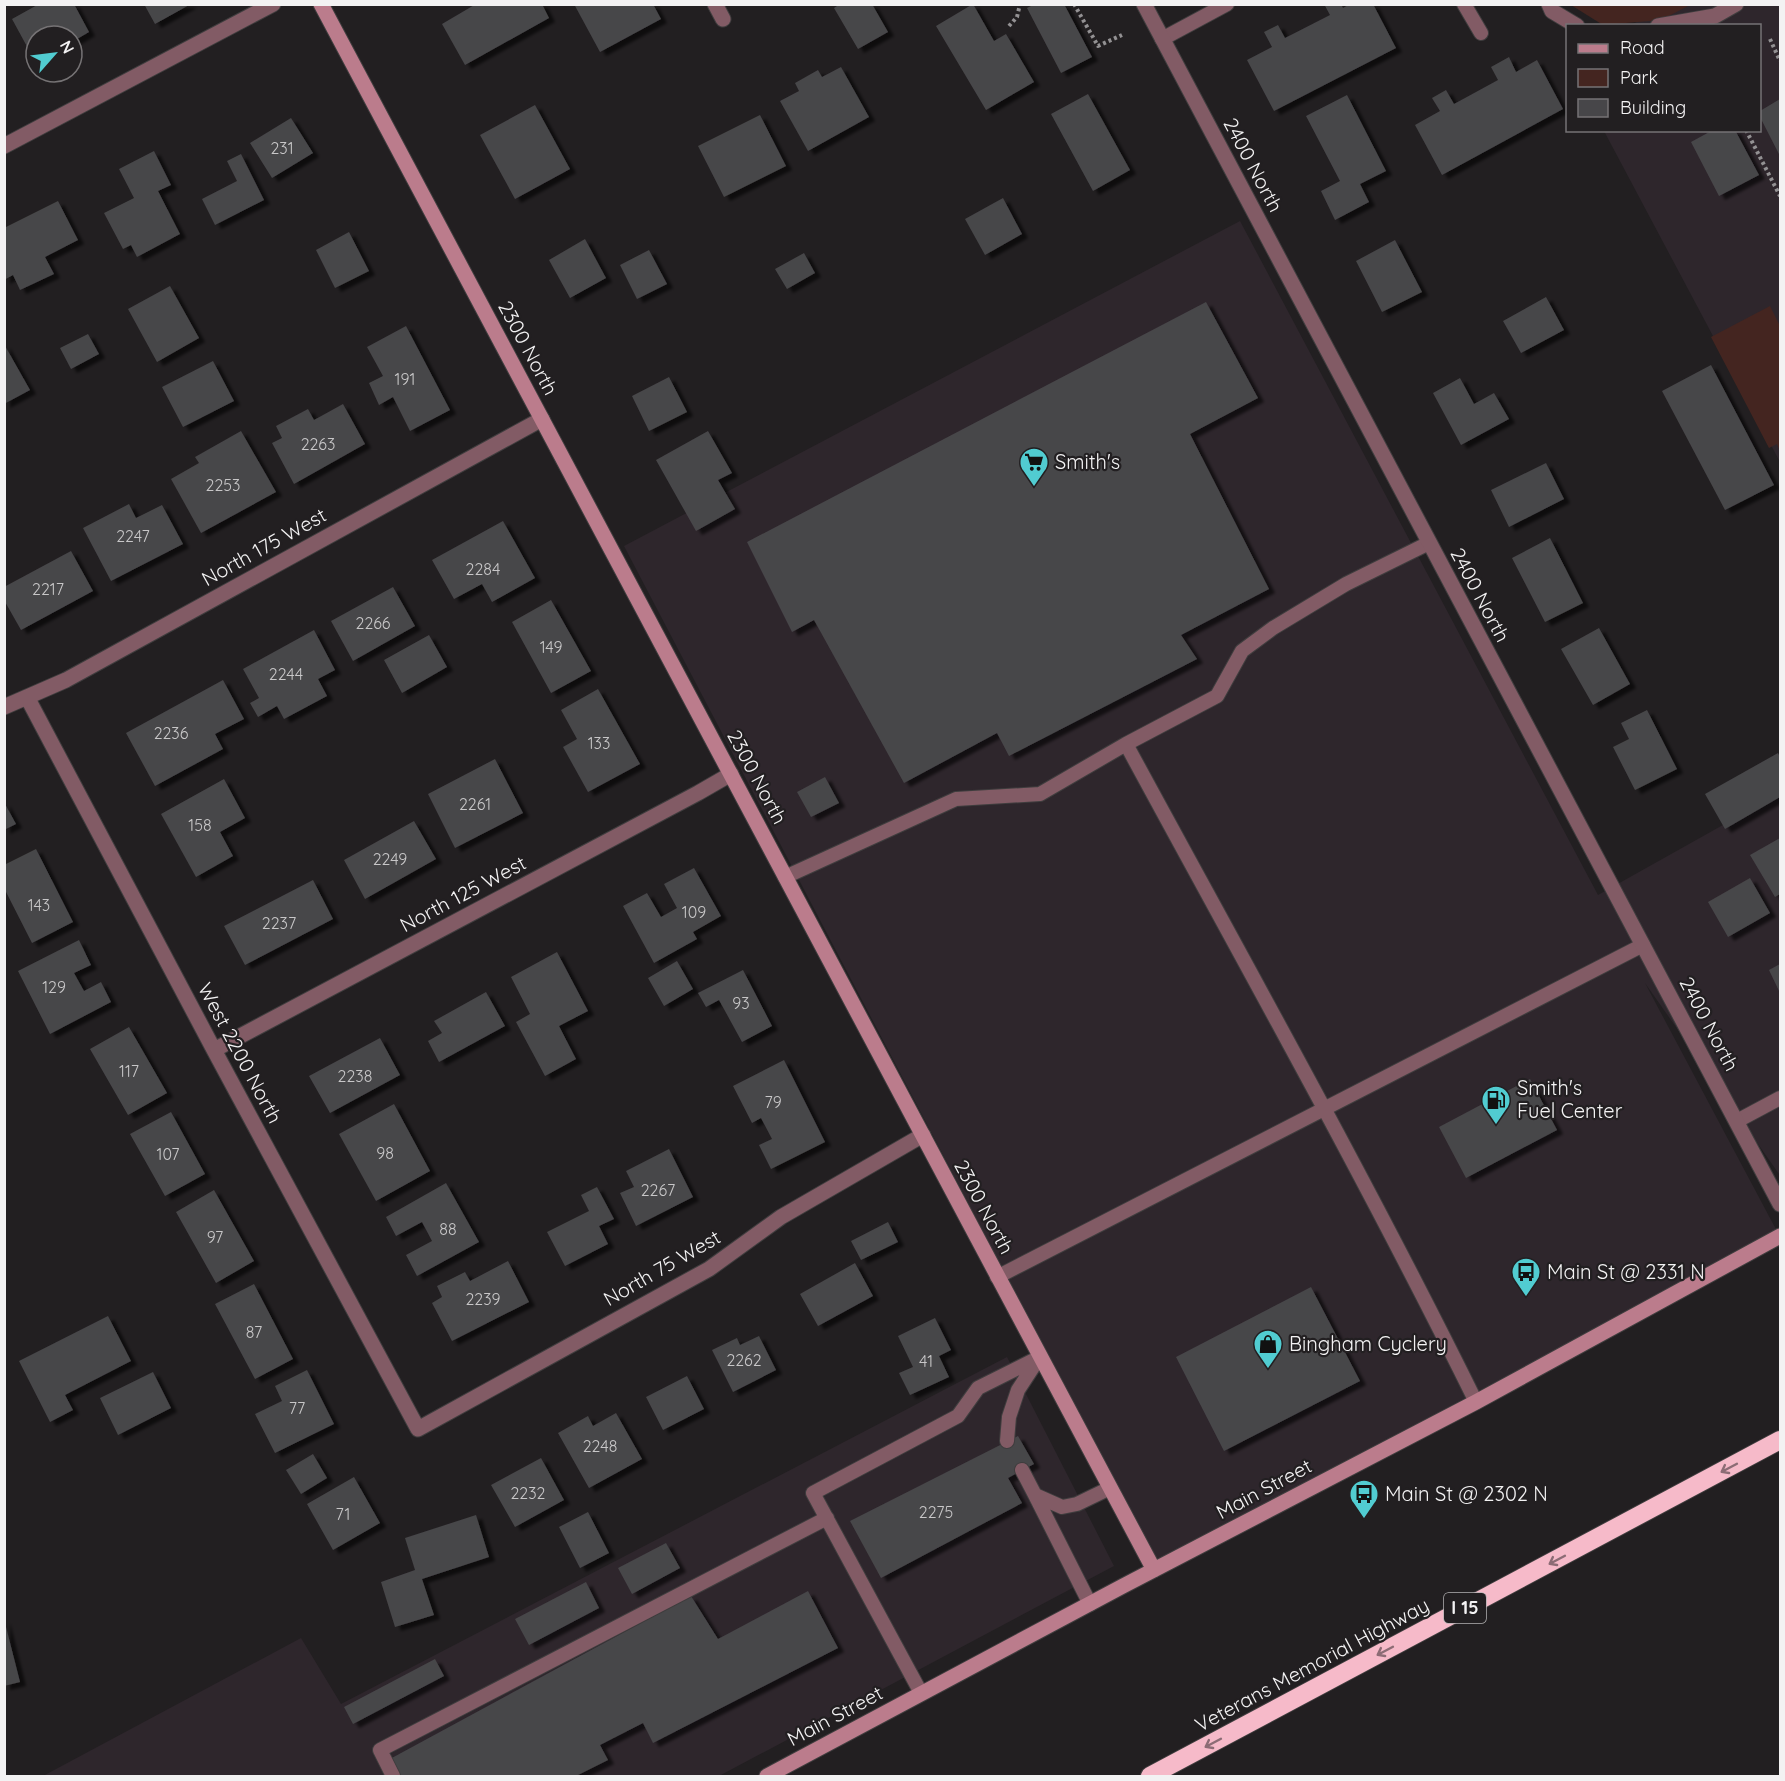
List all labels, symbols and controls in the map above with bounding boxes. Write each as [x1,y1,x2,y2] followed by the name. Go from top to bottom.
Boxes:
[24,24,84,84] north arrow
[1566,24,1761,132] legend
[1620,36,1665,59] text: Road
[56,37,79,57] text: N
[1620,66,1658,89] text: Park
[1620,96,1686,119] text: Building
[1218,113,1289,216] street label: 2400 North
[270,138,294,158] house number: 231
[493,296,564,399] street label: 2300 North
[395,369,415,389] house number: 191
[301,434,335,454] house number: 2263
[1018,446,1050,488] supermarket icon: Smith's
[1055,449,1120,474] place label: Smith's
[206,475,240,495] house number: 2253
[197,502,331,591] street label: North 175 West
[116,526,150,546] house number: 2247
[1445,543,1516,646] street label: 2400 North
[466,559,500,579] house number: 2284
[32,579,64,599] house number: 2217
[356,613,391,633] house number: 2266
[540,637,562,657] house number: 149
[269,664,303,684] house number: 2244
[154,723,189,743] house number: 2236
[722,725,793,828] street label: 2300 North
[588,733,610,753] house number: 133
[459,794,491,814] house number: 2261
[188,815,212,835] house number: 158
[373,849,407,869] house number: 2249
[395,850,530,937] street label: North 125 West
[28,895,50,915] house number: 143
[682,902,706,922] house number: 109
[262,913,296,933] house number: 2237
[1674,972,1745,1075] street label: 2400 North
[42,977,66,997] house number: 129
[193,978,288,1127] street label: West 2200 North
[732,993,750,1013] house number: 93
[119,1061,139,1081] house number: 117
[338,1066,372,1086] house number: 2238
[1517,1075,1623,1123] place label: Smith's Fuel Center
[1480,1084,1512,1126] fuel station icon: Smith's Fuel Center
[764,1092,782,1112] house number: 79
[376,1143,394,1163] house number: 98
[157,1144,179,1164] house number: 107
[949,1155,1020,1258] street label: 2300 North
[641,1180,675,1200] house number: 2267
[439,1219,457,1239] house number: 88
[599,1224,725,1311] street label: North 75 West
[207,1227,223,1247] house number: 97
[1510,1256,1542,1298] bus stop icon: Main St @ 2331 N
[1547,1259,1705,1284] place label: Main St @ 2331 N
[465,1289,501,1309] house number: 2239
[246,1322,262,1342] house number: 87
[1252,1328,1284,1370] shop icon: Bingham Cyclery
[1289,1331,1447,1356] place label: Bingham Cyclery
[726,1350,762,1370] house number: 2262
[919,1351,933,1371] house number: 41
[289,1398,305,1418] house number: 77
[583,1436,617,1456] house number: 2248
[1212,1453,1316,1524] street label: Main Street
[1721,1462,1738,1474] one-way arrow
[1348,1478,1380,1520] bus stop icon: Main St @ 2302 N
[1385,1481,1548,1506] place label: Main St @ 2302 N
[511,1483,546,1503] house number: 2232
[919,1502,953,1522] house number: 2275
[336,1504,350,1524] house number: 71
[1549,1554,1566,1566] one-way arrow
[1190,1592,1433,1737] street label: Veterans Memorial Highway
[1444,1593,1486,1623] road number: I 15
[1377,1645,1394,1657] one-way arrow
[783,1680,887,1751] street label: Main Street
[1204,1738,1222,1749] one-way arrow

